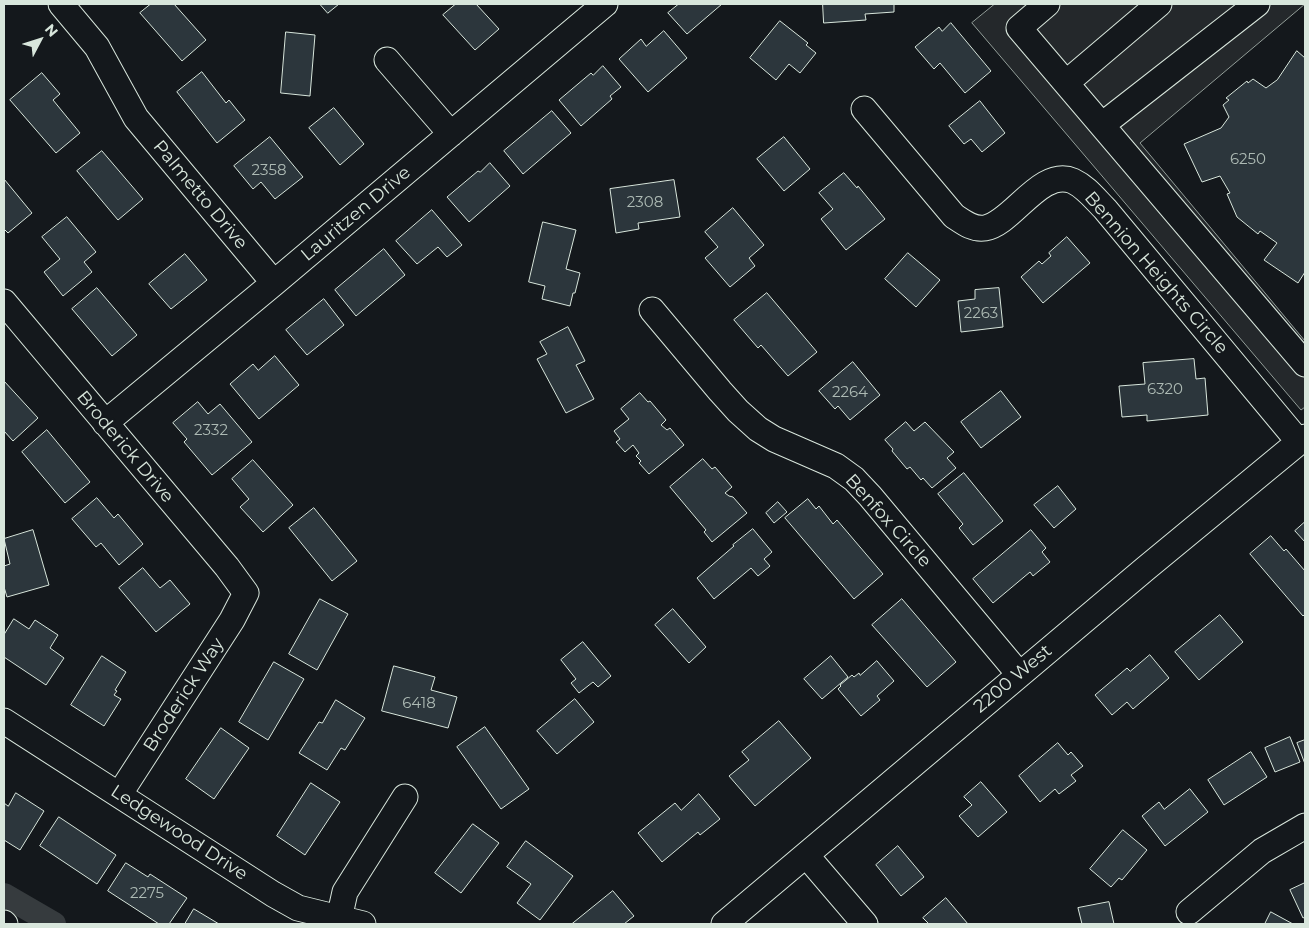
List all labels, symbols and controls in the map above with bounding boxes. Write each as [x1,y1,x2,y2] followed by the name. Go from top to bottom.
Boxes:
[15,15,65,65] north arrow
[41,20,62,40] text: N
[148,136,252,254] street label: Palmetto Drive
[1230,151,1266,169] house number: 6250
[252,162,286,180] house number: 2358
[297,162,415,266] street label: Lauritzen Drive
[1080,188,1232,358] street label: Bennion Heights Circle
[627,194,663,212] house number: 2308
[964,305,998,323] house number: 2263
[1147,381,1183,399] house number: 6320
[832,384,868,402] house number: 2264
[72,387,178,507] street label: Broderick Drive
[194,422,228,440] house number: 2332
[840,470,936,572] street label: Benfox Circle
[139,634,229,756] street label: Broderick Way
[970,640,1056,718] street label: 2200 West
[402,695,436,713] house number: 6418
[107,781,251,885] street label: Ledgewood Drive
[130,885,164,903] house number: 2275

